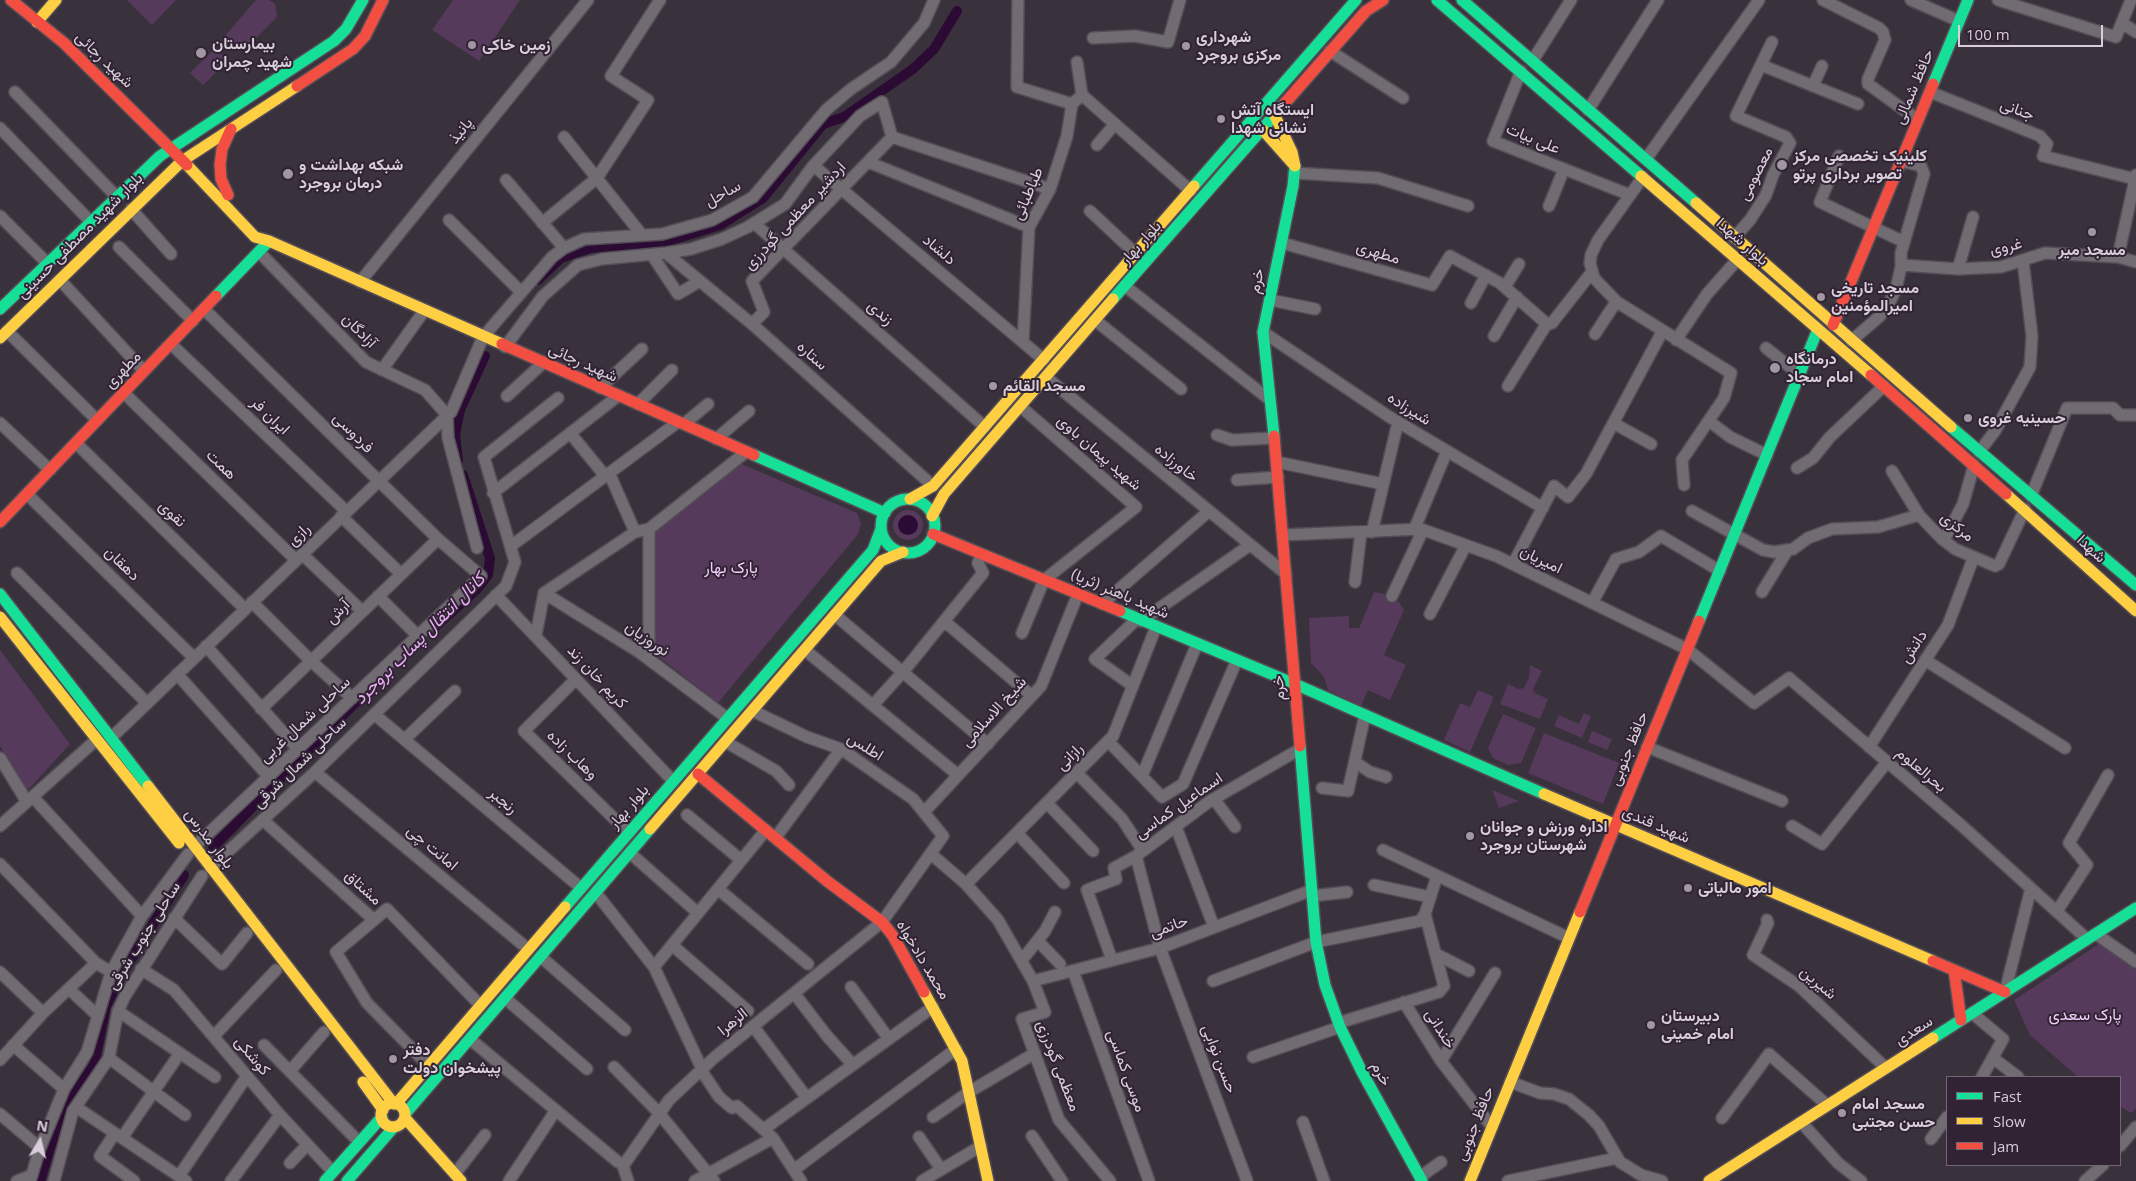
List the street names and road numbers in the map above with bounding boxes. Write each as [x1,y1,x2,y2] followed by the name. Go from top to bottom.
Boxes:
[71,28,137,92] street label: شهید رجائی
[1890,47,1938,127] street label: حافظ شمالی
[1997,95,2037,125] street label: جنانی
[445,114,477,148] street label: پانیذ
[1503,119,1563,159] street label: علی بیات
[1734,144,1778,204] street label: معصومی
[740,158,850,274] street label: اردشیر معظمی گودرزی
[1008,165,1048,223] street label: طباطبائی
[13,169,147,303] street label: بلوار شهید مصطفی حسینی
[702,176,744,212] street label: ساحل
[1712,214,1772,270] street label: بلوار شهدا
[1116,217,1166,269] street label: بلوار بهار
[918,231,960,269] street label: دلشاد
[1988,234,2024,260] street label: غروی
[1354,237,1402,269] street label: مطهری
[1245,267,1269,295] street label: خرم
[863,296,897,330] street label: زندی
[338,310,380,352] street label: آزادگان
[793,337,831,375] street label: ستاره
[546,339,620,387] street label: شهید رجائی
[101,347,145,393] street label: مطهری
[1384,388,1434,430] street label: شیرزاده
[247,393,293,439] street label: ایران فر
[329,409,377,457] street label: فردوسی
[1053,411,1145,495] street label: شهید پیمان باوی
[1150,440,1202,486] street label: خاورزاده
[202,446,240,484] street label: همت
[154,496,190,532] street label: نقوی
[1936,508,1978,546] street label: مرکزی
[283,519,315,551] street label: رازی
[2072,531,2110,567] street label: شهدا
[1517,542,1565,578] street label: امیریان
[100,543,144,585] street label: دهقان
[1068,565,1172,623] street label: شهید باهنر (ثریا)
[322,596,354,628] street label: آرش
[621,617,673,661] street label: نوروزیان
[1896,627,1932,667] street label: دانش
[563,641,631,713] street label: کریم خان زند
[255,673,355,767] street label: ساحلی شمال غربی
[957,673,1031,751] street label: شیخ الاسلامی
[1269,675,1289,701] street label: خرم
[1605,709,1653,789] street label: حافظ جنوبی
[249,713,351,813] street label: ساحلی شمال شرقی
[542,726,602,784] street label: وهاب زاده
[843,729,887,765] street label: اطلس
[1052,739,1088,775] street label: رازانی
[1892,743,1950,797] street label: بحرالعلوم
[1131,769,1227,843] street label: اسماعیل کماسی
[604,781,654,833] street label: بلوار بهار
[485,783,521,819] street label: رنجبر
[1619,802,1693,848] street label: شهید قندی
[180,805,238,873] street label: بلوار مدرس
[402,821,462,875] street label: امانت چی
[340,866,386,910] street label: مشتاق
[103,878,185,994] street label: ساحلی جنوب شرقی
[1147,911,1191,943] street label: حاتمی
[892,917,954,1003] street label: محمد دادخواه
[1796,962,1840,1004] street label: شیرین
[714,1004,752,1040] street label: الزهرا
[1420,1006,1460,1052] street label: خندانی
[1891,1012,1937,1050] street label: سعدی
[1032,1018,1084,1114] street label: معظمی گودرزی
[1197,1022,1241,1096] street label: حسن نوابی
[1102,1027,1150,1115] street label: موسی کماسی
[230,1032,274,1080] street label: کوشکی
[1367,1058,1395,1090] street label: خرم
[1451,1084,1499,1164] street label: حافظ جنوبی

